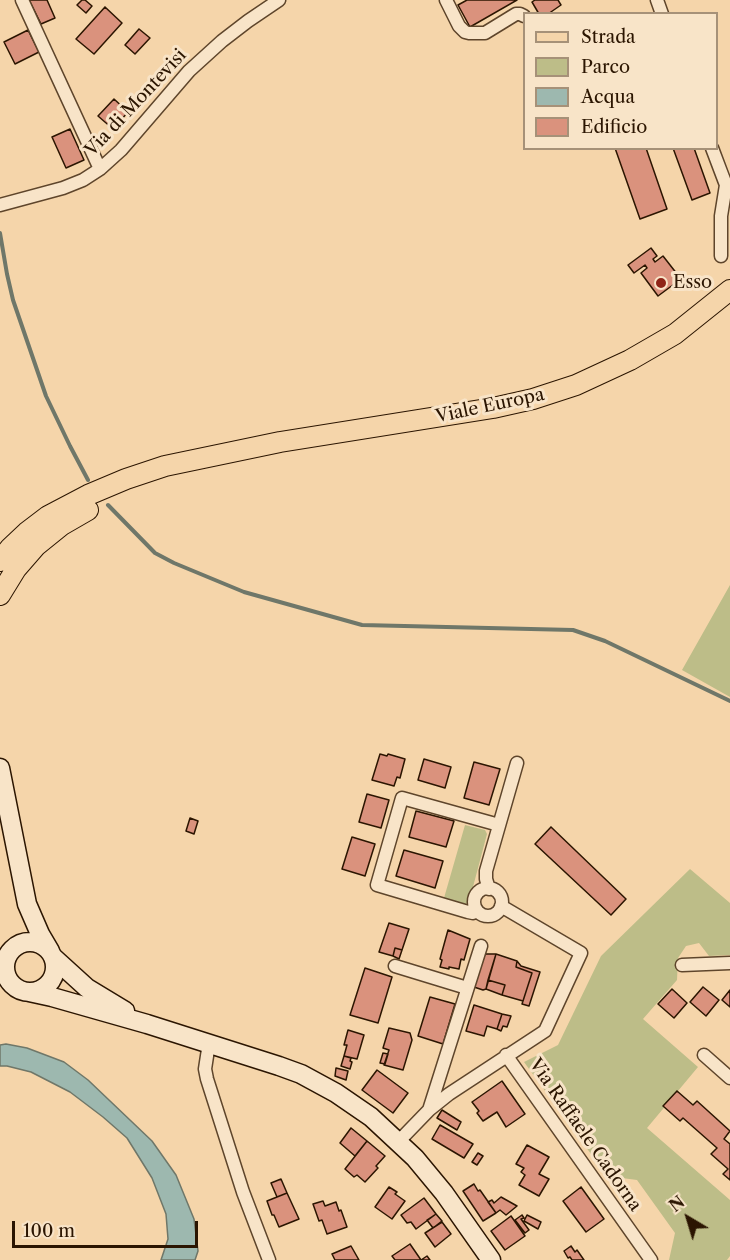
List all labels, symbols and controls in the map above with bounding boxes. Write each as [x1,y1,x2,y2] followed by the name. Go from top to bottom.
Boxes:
[523,12,718,150] legend
[581,26,636,48] text: Strada
[81,45,191,161] street label: Via di Montevisi
[581,56,630,78] text: Parco
[581,86,635,108] text: Acqua
[581,116,647,138] text: Edificio
[673,272,712,294] place label: Esso
[654,276,668,290] marker: Esso
[434,384,546,428] street label: Viale Europa
[524,1055,646,1215] street label: Via Raffaele Cadorna
[658,1188,718,1248] north arrow
[665,1192,689,1216] text: N
[15,1209,201,1247] scale bar
[23,1220,75,1242] text: 100 m

